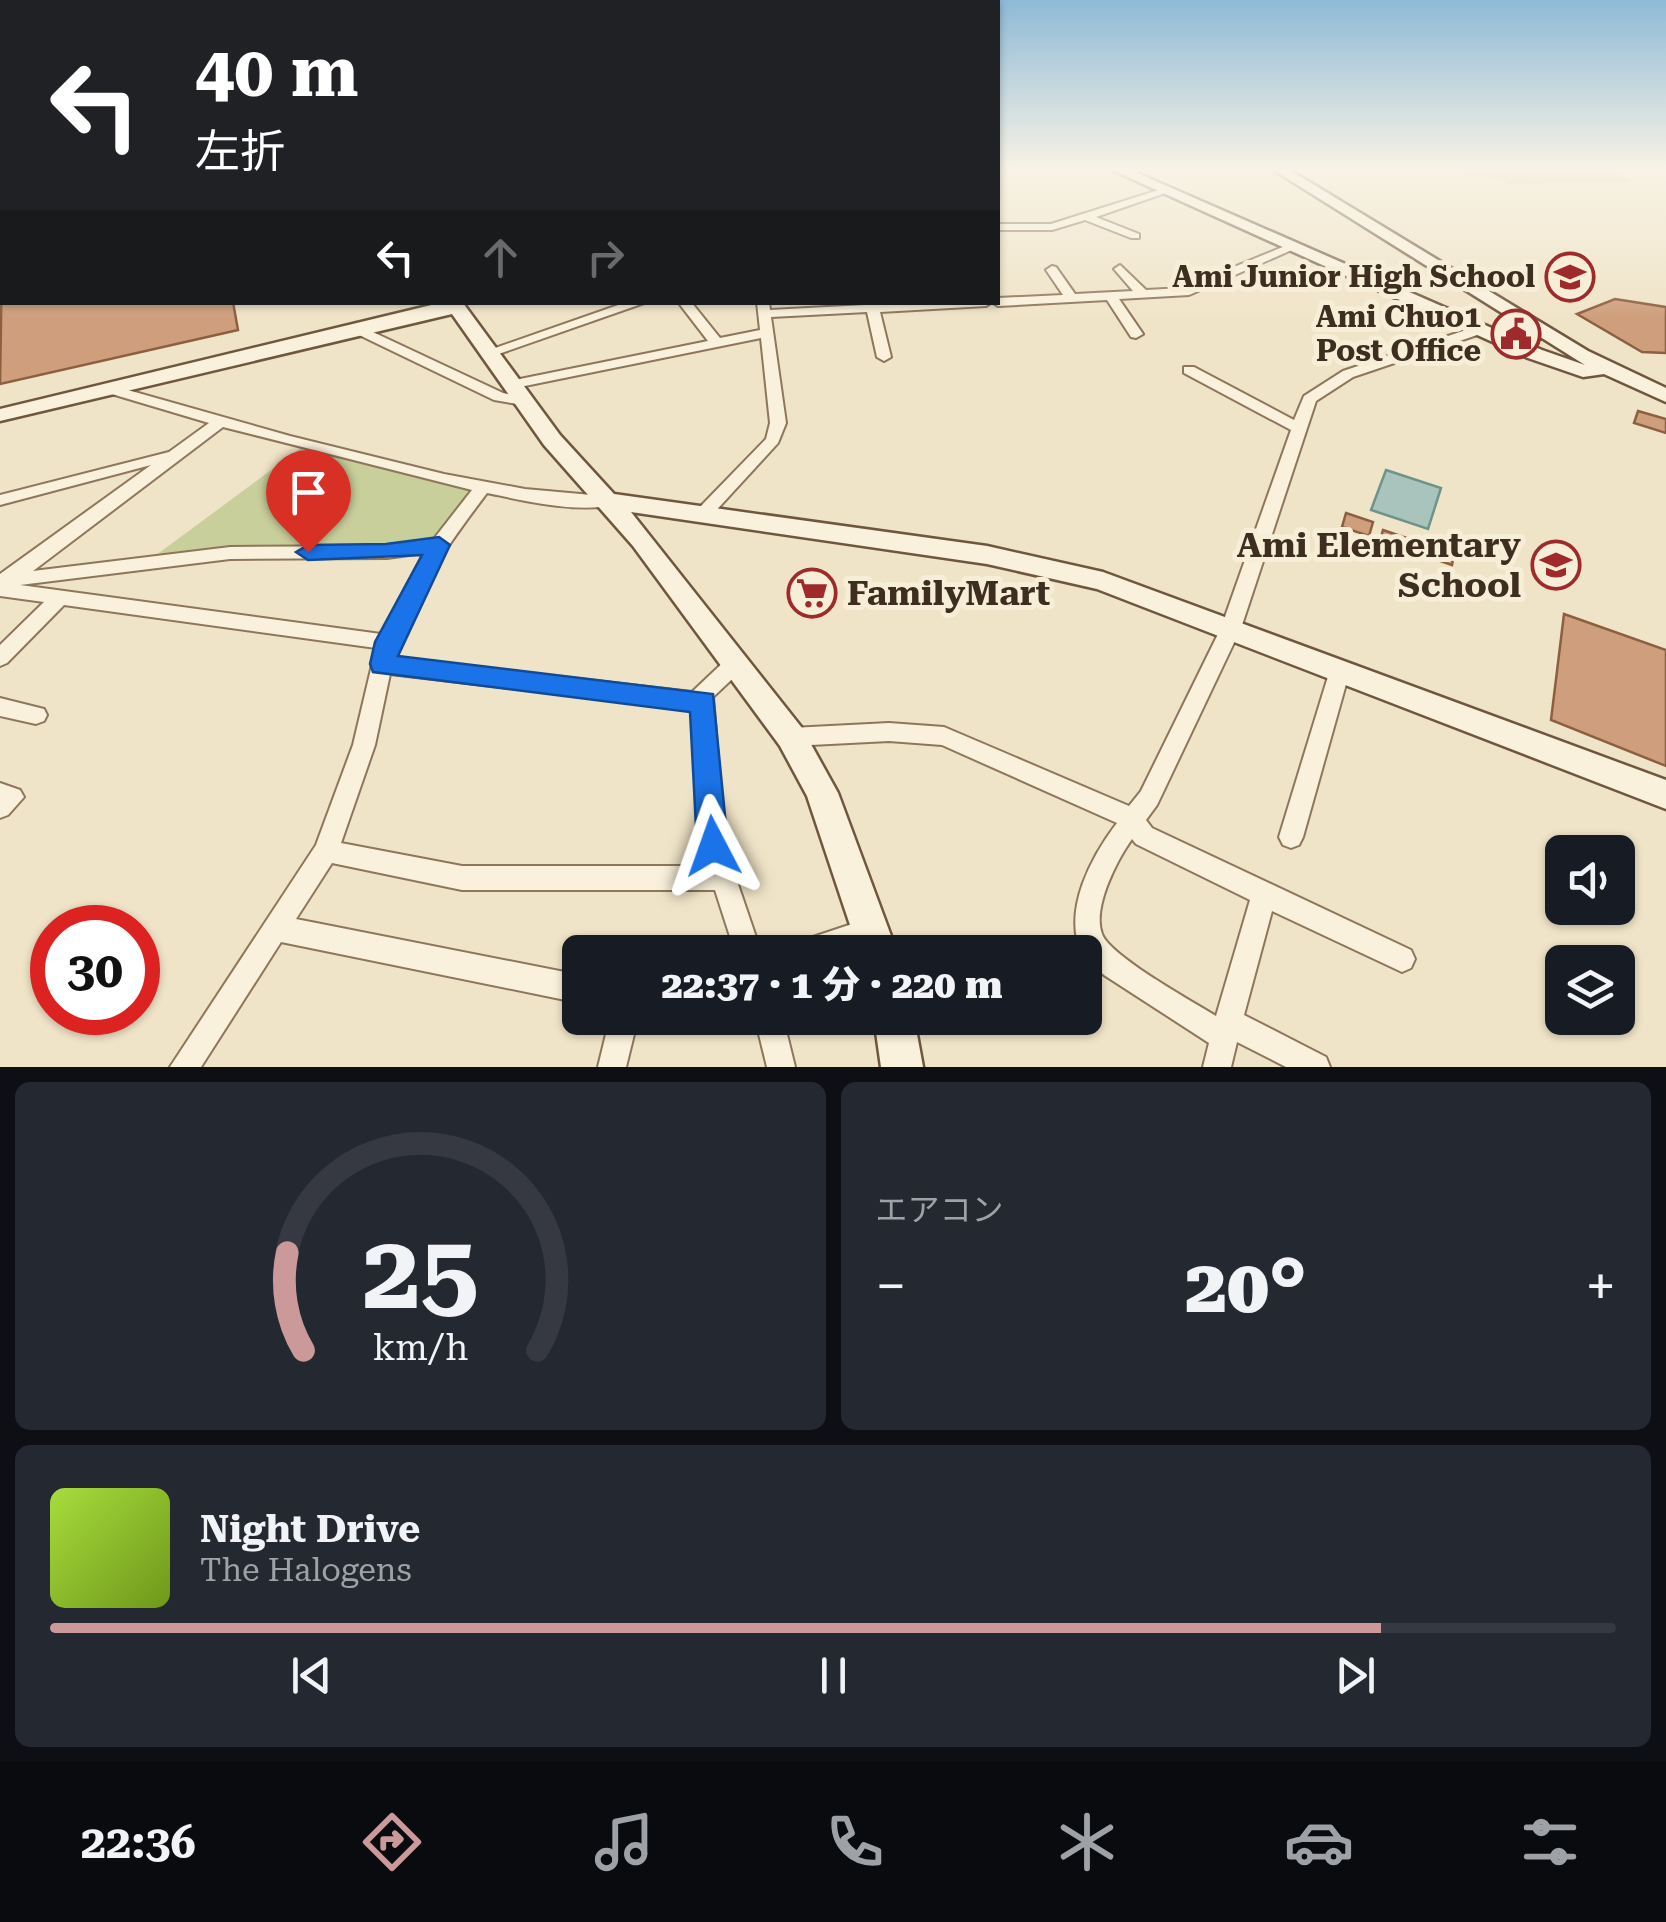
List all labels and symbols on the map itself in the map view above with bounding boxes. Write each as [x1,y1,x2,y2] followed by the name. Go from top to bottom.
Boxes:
[1544,251,1596,303] school or university icon: Ami Junior High School
[1172,259,1535,294] place label: Ami Junior High School
[1316,299,1481,368] place label: Ami Chuo1 Post Office
[1490,308,1542,360] public building icon: Ami Chuo1 Post Office
[266,450,351,553] pin
[1237,525,1521,606] place label: Ami Elementary School
[1530,539,1582,591] school or university icon: Ami Elementary School
[786,567,838,619] supermarket icon: FamilyMart
[847,573,1050,614] place label: FamilyMart
[661,794,765,898] position arrow
[30,905,160,1035] speed limit sign: 30

